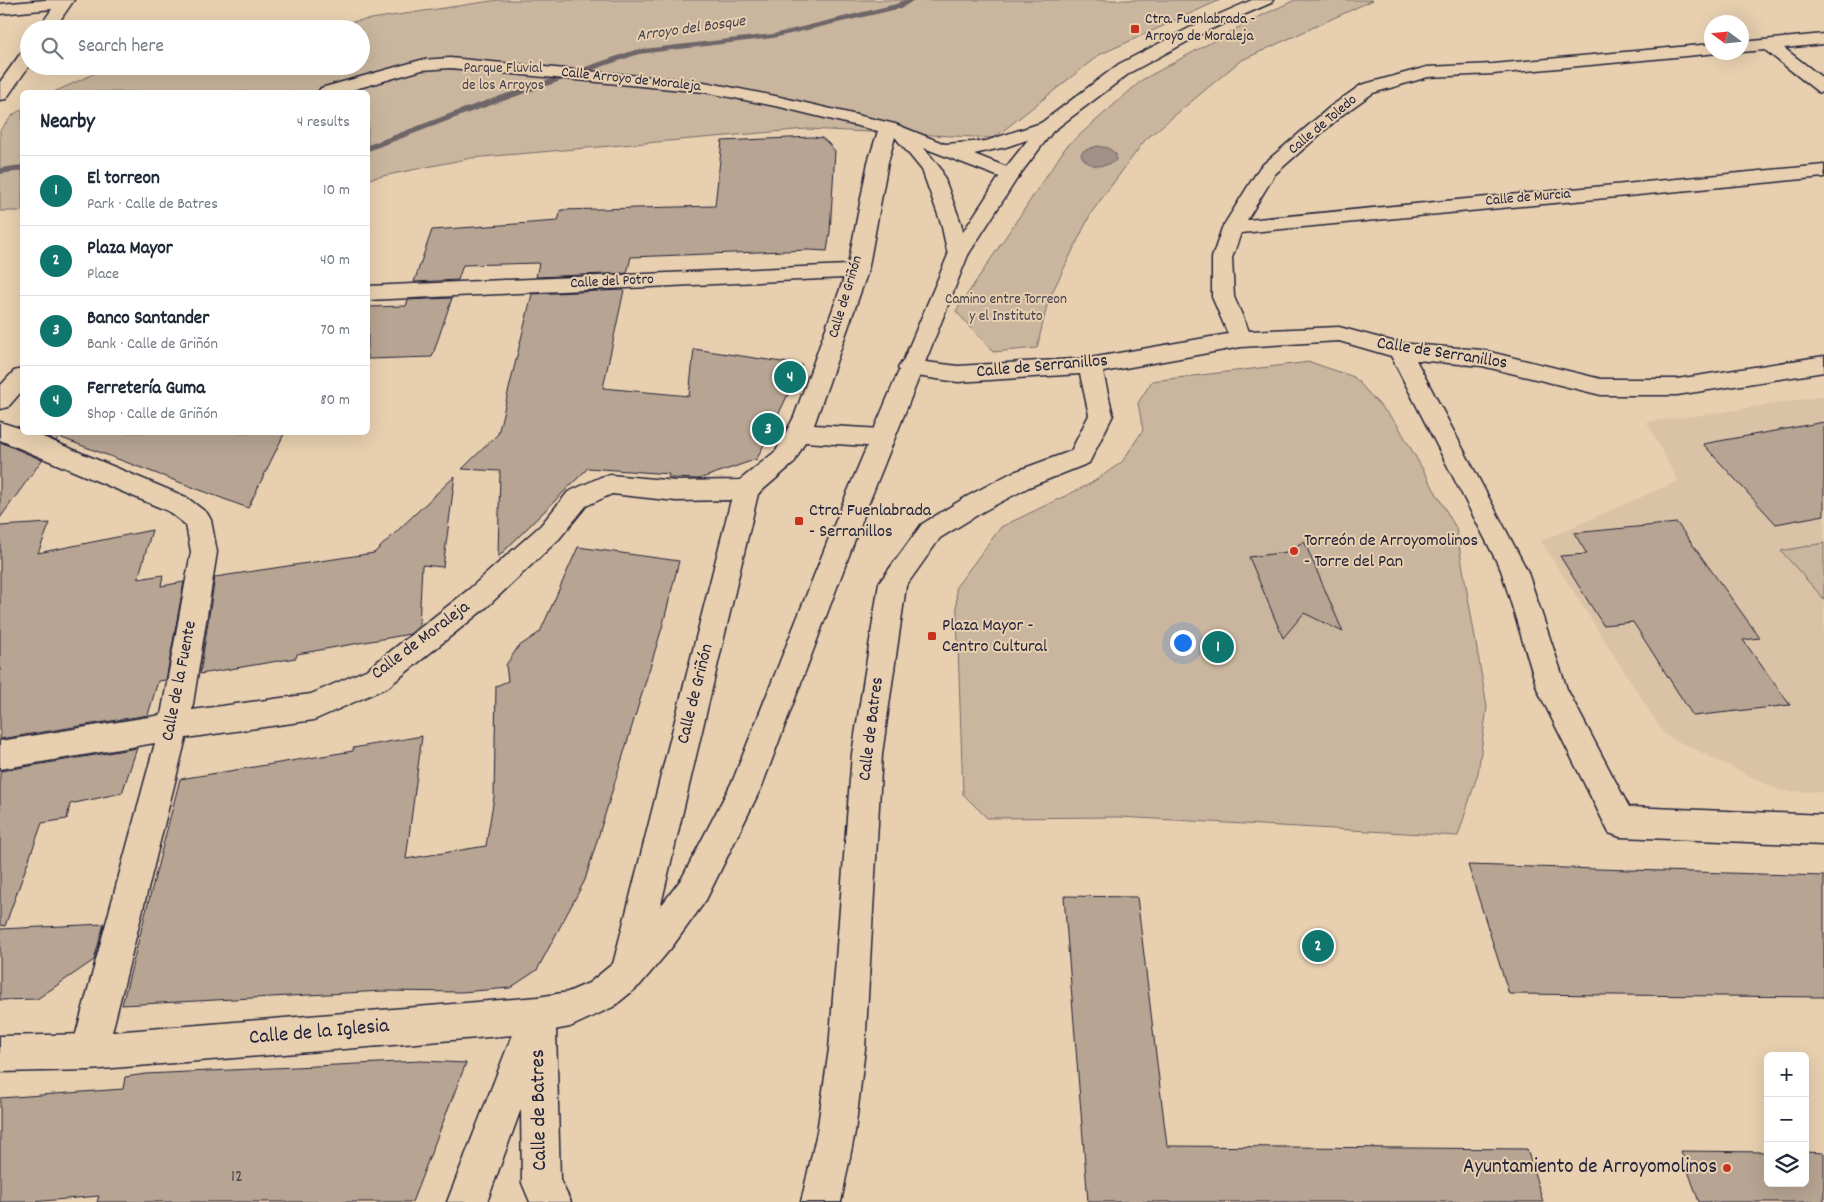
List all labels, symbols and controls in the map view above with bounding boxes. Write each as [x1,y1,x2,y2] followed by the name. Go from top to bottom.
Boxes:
[1145,9,1256,48] place label: Ctra. Fuenlabrada - Arroyo de Moraleja
[635,10,748,48] water label: Arroyo del Bosque
[1704,15,1749,60] north arrow
[20,20,370,75] search box
[1129,23,1141,35] marker: Ctra. Fuenlabrada - Arroyo de Moraleja
[38,34,66,62] icon: search
[78,34,164,61] text: Search here
[462,58,544,97] park label: Parque Fluvial de los Arroyos
[560,62,703,98] street label: Calle Arroyo de Moraleja
[1284,89,1362,160] street label: Calle de Toledo
[40,108,95,138] text: Nearby
[297,111,350,134] text: 4 results
[87,166,160,193] text: El torreon
[54,179,58,202] text: 1
[323,179,350,202] text: 10 m
[1485,183,1572,213] street label: Calle de Murcia
[87,193,218,216] text: Park · Calle de Batres
[87,236,173,263] text: Plaza Mayor
[53,249,60,272] text: 2
[320,249,350,272] text: 40 m
[823,253,869,341] street label: Calle de Griñón
[87,263,119,286] text: Place
[570,269,655,295] street label: Calle del Potro
[945,289,1067,328] park label: Camino entre Torreon y el Instituto
[87,306,209,333] text: Banco Santander
[52,319,60,342] text: 3
[320,319,350,342] text: 70 m
[1375,331,1509,377] street label: Calle de Serranillos
[87,333,218,356] text: Bank · Calle de Griñón
[975,349,1109,385] street label: Calle de Serranillos
[774,358,806,396] pin: 4
[87,376,205,403] text: Ferretería Guma
[53,389,59,412] text: 4
[320,389,350,412] text: 80 m
[87,403,218,426] text: Shop · Calle de Griñón
[752,410,784,448] pin: 3
[809,499,932,545] place label: Ctra. Fuenlabrada - Serranillos
[793,515,805,527] marker: Ctra. Fuenlabrada - Serranillos
[1304,529,1478,575] place label: Torreón de Arroyomolinos - Torre del Pan
[1288,545,1300,557] marker: Torreón de Arroyomolinos - Torre del Pan
[367,595,476,686] street label: Calle de Moraleja
[942,614,1048,660] place label: Plaza Mayor - Centro Cultural
[156,619,204,743] street label: Calle de la Fuente
[1202,628,1234,666] pin: 1
[926,630,938,642] marker: Plaza Mayor - Centro Cultural
[1170,630,1196,656] your location
[672,641,720,747] street label: Calle de Griñón
[853,676,891,782] street label: Calle de Batres
[1302,927,1334,965] pin: 2
[248,1012,391,1054] street label: Calle de la Iglesia
[524,1049,556,1171] street label: Calle de Batres
[1764,1052,1809,1187] map controls
[1764,1052,1809,1097] button: +
[1764,1097,1809,1142] button: −
[1764,1142,1809,1187] button: layers
[1463,1153,1717,1183] place label: Ayuntamiento de Arroyomolinos
[1721,1162,1733,1174] marker: Ayuntamiento de Arroyomolinos
[231,1165,243,1190] house number: 12

